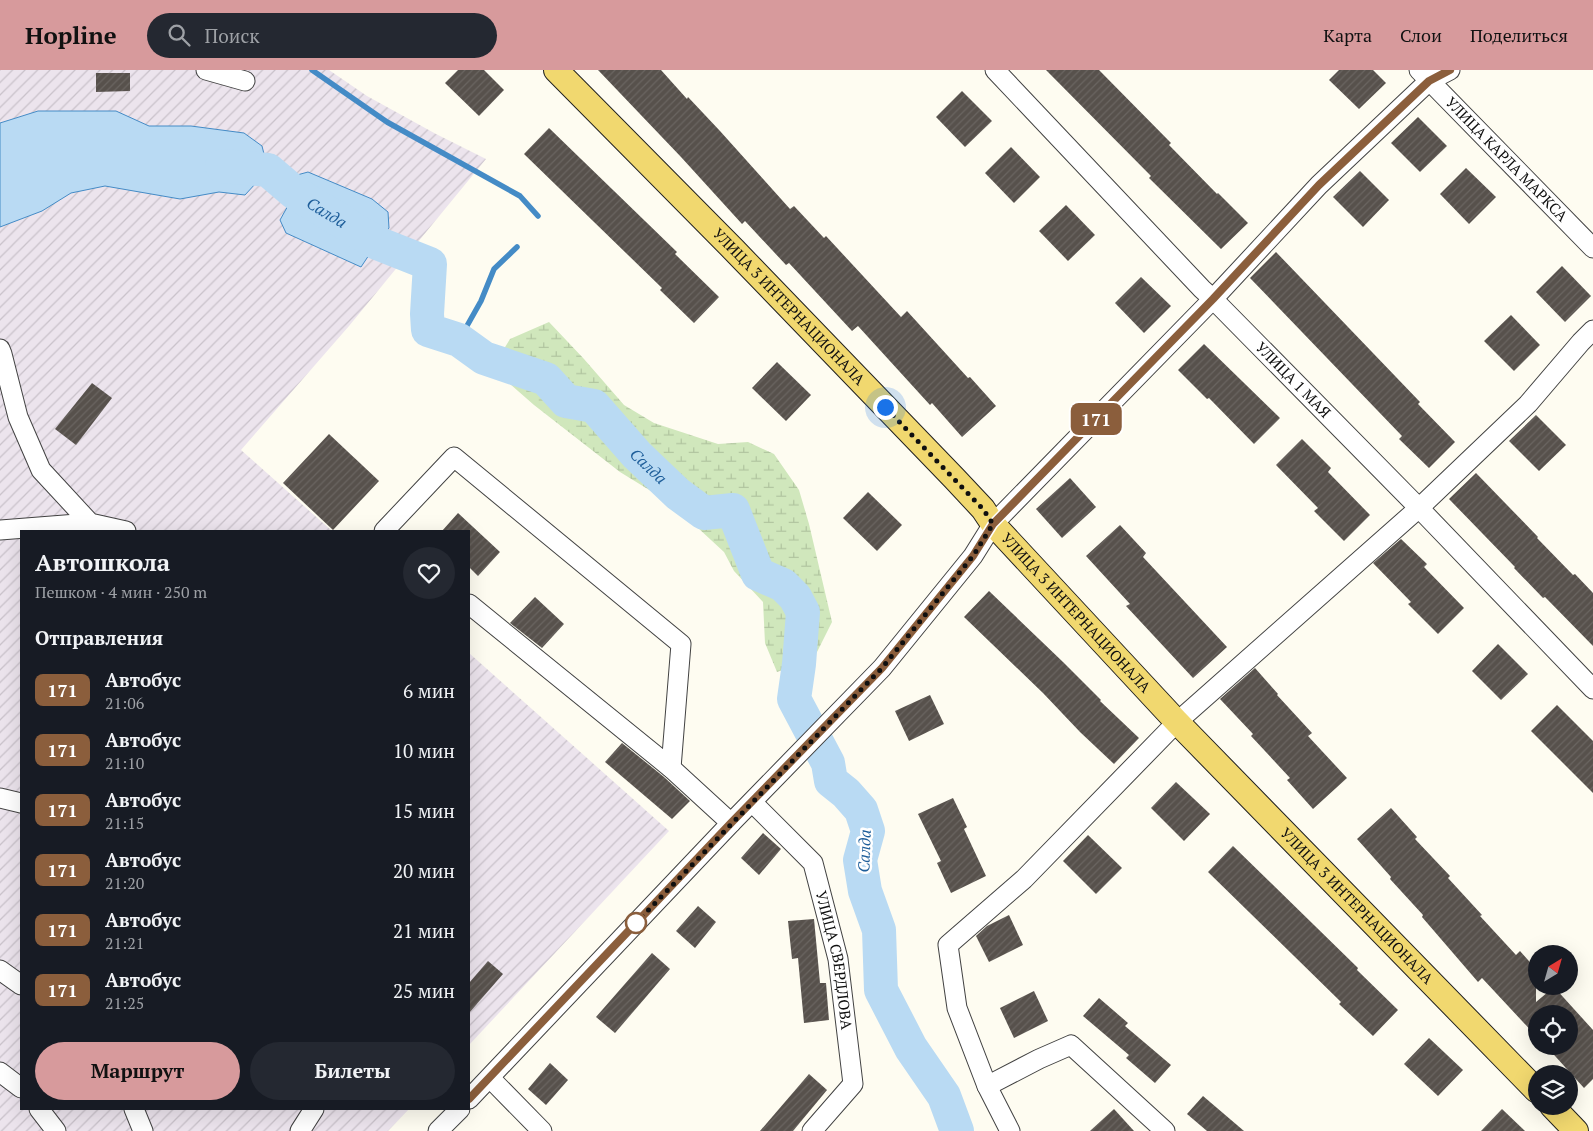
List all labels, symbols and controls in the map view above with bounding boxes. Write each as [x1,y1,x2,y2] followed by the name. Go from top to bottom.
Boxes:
[147,13,497,58] search box
[25,19,117,51] text: Hopline
[165,21,193,49] icon: search
[205,23,260,48] text: Поиск
[1323,23,1372,47] text: Карта
[1400,23,1442,47] text: Слои
[1470,23,1568,47] text: Поделиться
[1442,92,1573,226] street label: УЛИЦА КАРЛА МАРКСА
[303,192,351,233] water label: Салда
[709,223,870,389] street label: УЛИЦА 3 ИНТЕРНАЦИОНАЛА
[1252,337,1336,422] street label: УЛИЦА 1 МАЯ
[873,395,898,420] your location
[1067,403,1125,435] line badge: 171
[1081,407,1111,431] text: 171
[625,444,672,489] water label: Салда
[997,528,1156,697] street label: УЛИЦА 3 ИНТЕРНАЦИОНАЛА
[35,546,170,578] text: Автошкола
[403,547,455,599] button: heart
[35,581,207,603] text: Пешком · 4 мин · 250 m
[35,625,163,650] text: Отправления
[105,667,181,692] text: Автобус
[47,678,78,702] text: 171
[403,678,455,703] text: 6 мин
[105,692,144,714] text: 21:06
[105,727,181,752] text: Автобус
[47,738,78,762] text: 171
[393,738,455,763] text: 10 мин
[105,752,144,774] text: 21:10
[105,787,181,812] text: Автобус
[47,798,78,822] text: 171
[393,798,455,823] text: 15 мин
[105,812,144,834] text: 21:15
[1276,823,1439,989] street label: УЛИЦА 3 ИНТЕРНАЦИОНАЛА
[852,829,876,873] water label: Салда
[105,847,181,872] text: Автобус
[47,858,78,882] text: 171
[393,858,455,883] text: 20 мин
[105,872,144,894] text: 21:20
[812,888,857,1032] street label: УЛИЦА СВЕРДЛОВА
[105,907,181,932] text: Автобус
[625,912,647,934] unlabelled marker
[47,918,78,942] text: 171
[393,918,455,943] text: 21 мин
[105,932,144,954] text: 21:21
[1528,945,1578,995] north arrow
[1528,945,1578,1115] map controls
[105,967,181,992] text: Автобус
[47,978,78,1002] text: 171
[393,978,455,1003] text: 25 мин
[105,992,144,1014] text: 21:25
[1528,1005,1578,1055] button: locate
[35,1042,240,1100] button: Маршрут
[250,1042,455,1100] button: Билеты
[1528,1065,1578,1115] button: layers

